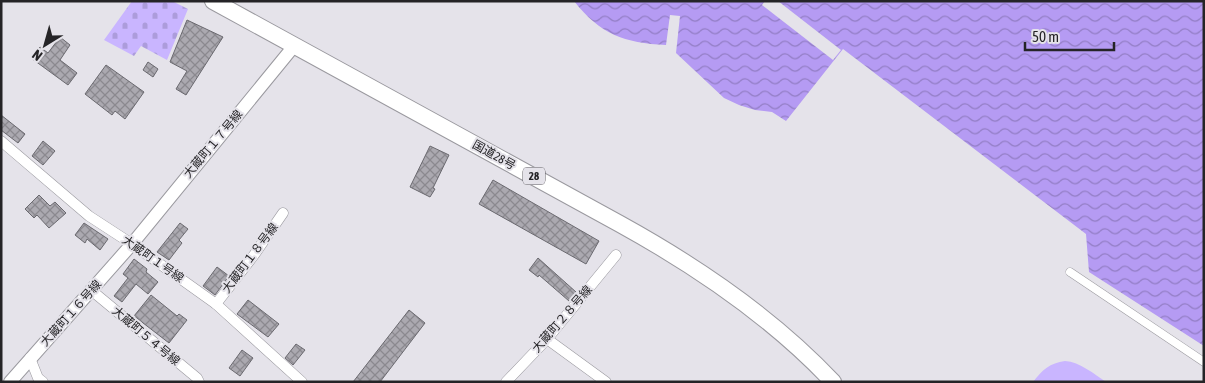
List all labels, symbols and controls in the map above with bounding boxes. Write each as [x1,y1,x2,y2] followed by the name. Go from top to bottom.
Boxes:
[20,20,70,70] north arrow
[1025,20,1114,52] scale bar
[1032,28,1059,45] text: 50 m
[29,47,45,64] text: N
[181,107,245,181] street label: 大蔵町１７号線
[470,137,518,173] street label: 国道28号
[523,168,545,185] road number: 28
[219,220,281,296] street label: 大蔵町１８号線
[119,233,187,285] street label: 大蔵町１号線
[38,277,104,349] street label: 大蔵町１６号線
[529,283,595,355] street label: 大蔵町２８号線
[109,304,183,368] street label: 大蔵町５４号線

